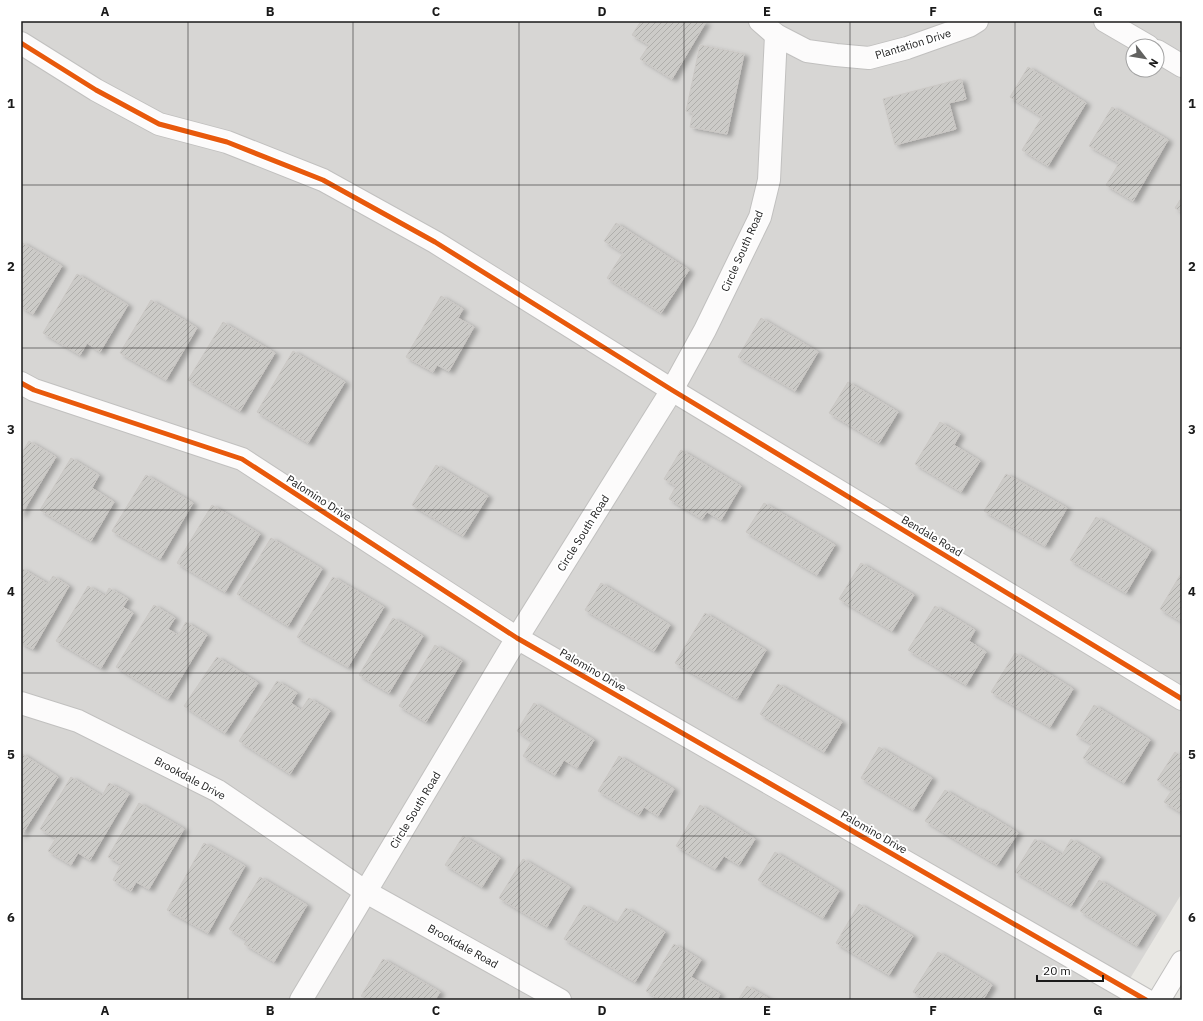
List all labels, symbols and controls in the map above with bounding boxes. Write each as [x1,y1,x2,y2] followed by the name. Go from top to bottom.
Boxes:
[101,3,110,20] text: A
[266,3,275,20] text: B
[432,3,441,20] text: C
[597,3,607,20] text: D
[763,3,771,20] text: E
[929,3,937,20] text: F
[1093,3,1103,20] text: G
[873,26,953,62] street label: Plantation Drive
[1125,38,1165,78] north arrow
[1146,56,1162,70] text: N
[7,95,15,112] text: 1
[1188,95,1196,112] text: 1
[718,208,766,294] street label: Circle South Road
[7,258,15,275] text: 2
[1188,258,1196,275] text: 2
[7,421,15,438] text: 3
[1188,421,1196,438] text: 3
[284,472,354,524] street label: Palomino Drive
[554,492,612,574] street label: Circle South Road
[899,512,965,560] street label: Bendale Road
[7,583,15,600] text: 4
[1188,583,1196,600] text: 4
[557,645,629,695] street label: Palomino Drive
[7,746,15,763] text: 5
[1188,746,1196,763] text: 5
[152,753,228,803] street label: Brookdale Drive
[386,769,444,851] street label: Circle South Road
[838,807,910,857] street label: Palomino Drive
[7,909,15,926] text: 6
[1188,909,1196,926] text: 6
[425,921,501,971] street label: Brookdale Road
[1037,957,1103,983] scale bar
[1043,963,1071,978] text: 20 m
[101,1002,110,1019] text: A
[266,1002,275,1019] text: B
[432,1002,441,1019] text: C
[597,1002,607,1019] text: D
[763,1002,771,1019] text: E
[929,1002,937,1019] text: F
[1093,1002,1103,1019] text: G

